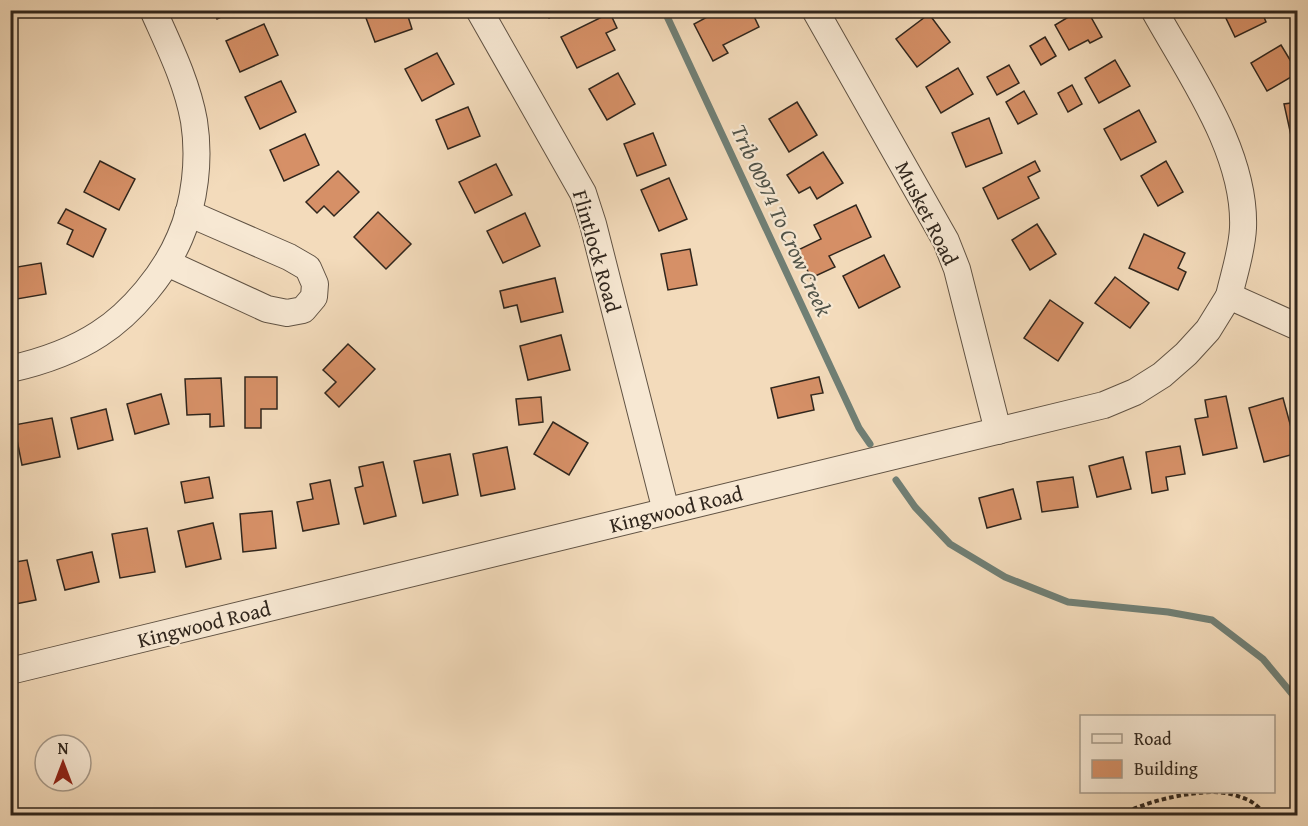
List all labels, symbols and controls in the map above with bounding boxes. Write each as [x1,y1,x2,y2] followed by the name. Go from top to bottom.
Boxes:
[723,119,841,322] water label: Trib 00974 To Crow Creek
[888,156,967,271] street label: Musket Road
[565,186,629,317] street label: Flintlock Road
[606,477,747,541] street label: Kingwood Road
[134,592,275,656] street label: Kingwood Road
[1080,715,1275,793] legend
[1134,725,1172,752] text: Road
[33,733,93,793] north arrow
[58,736,69,760] text: N
[1134,755,1198,782] text: Building

